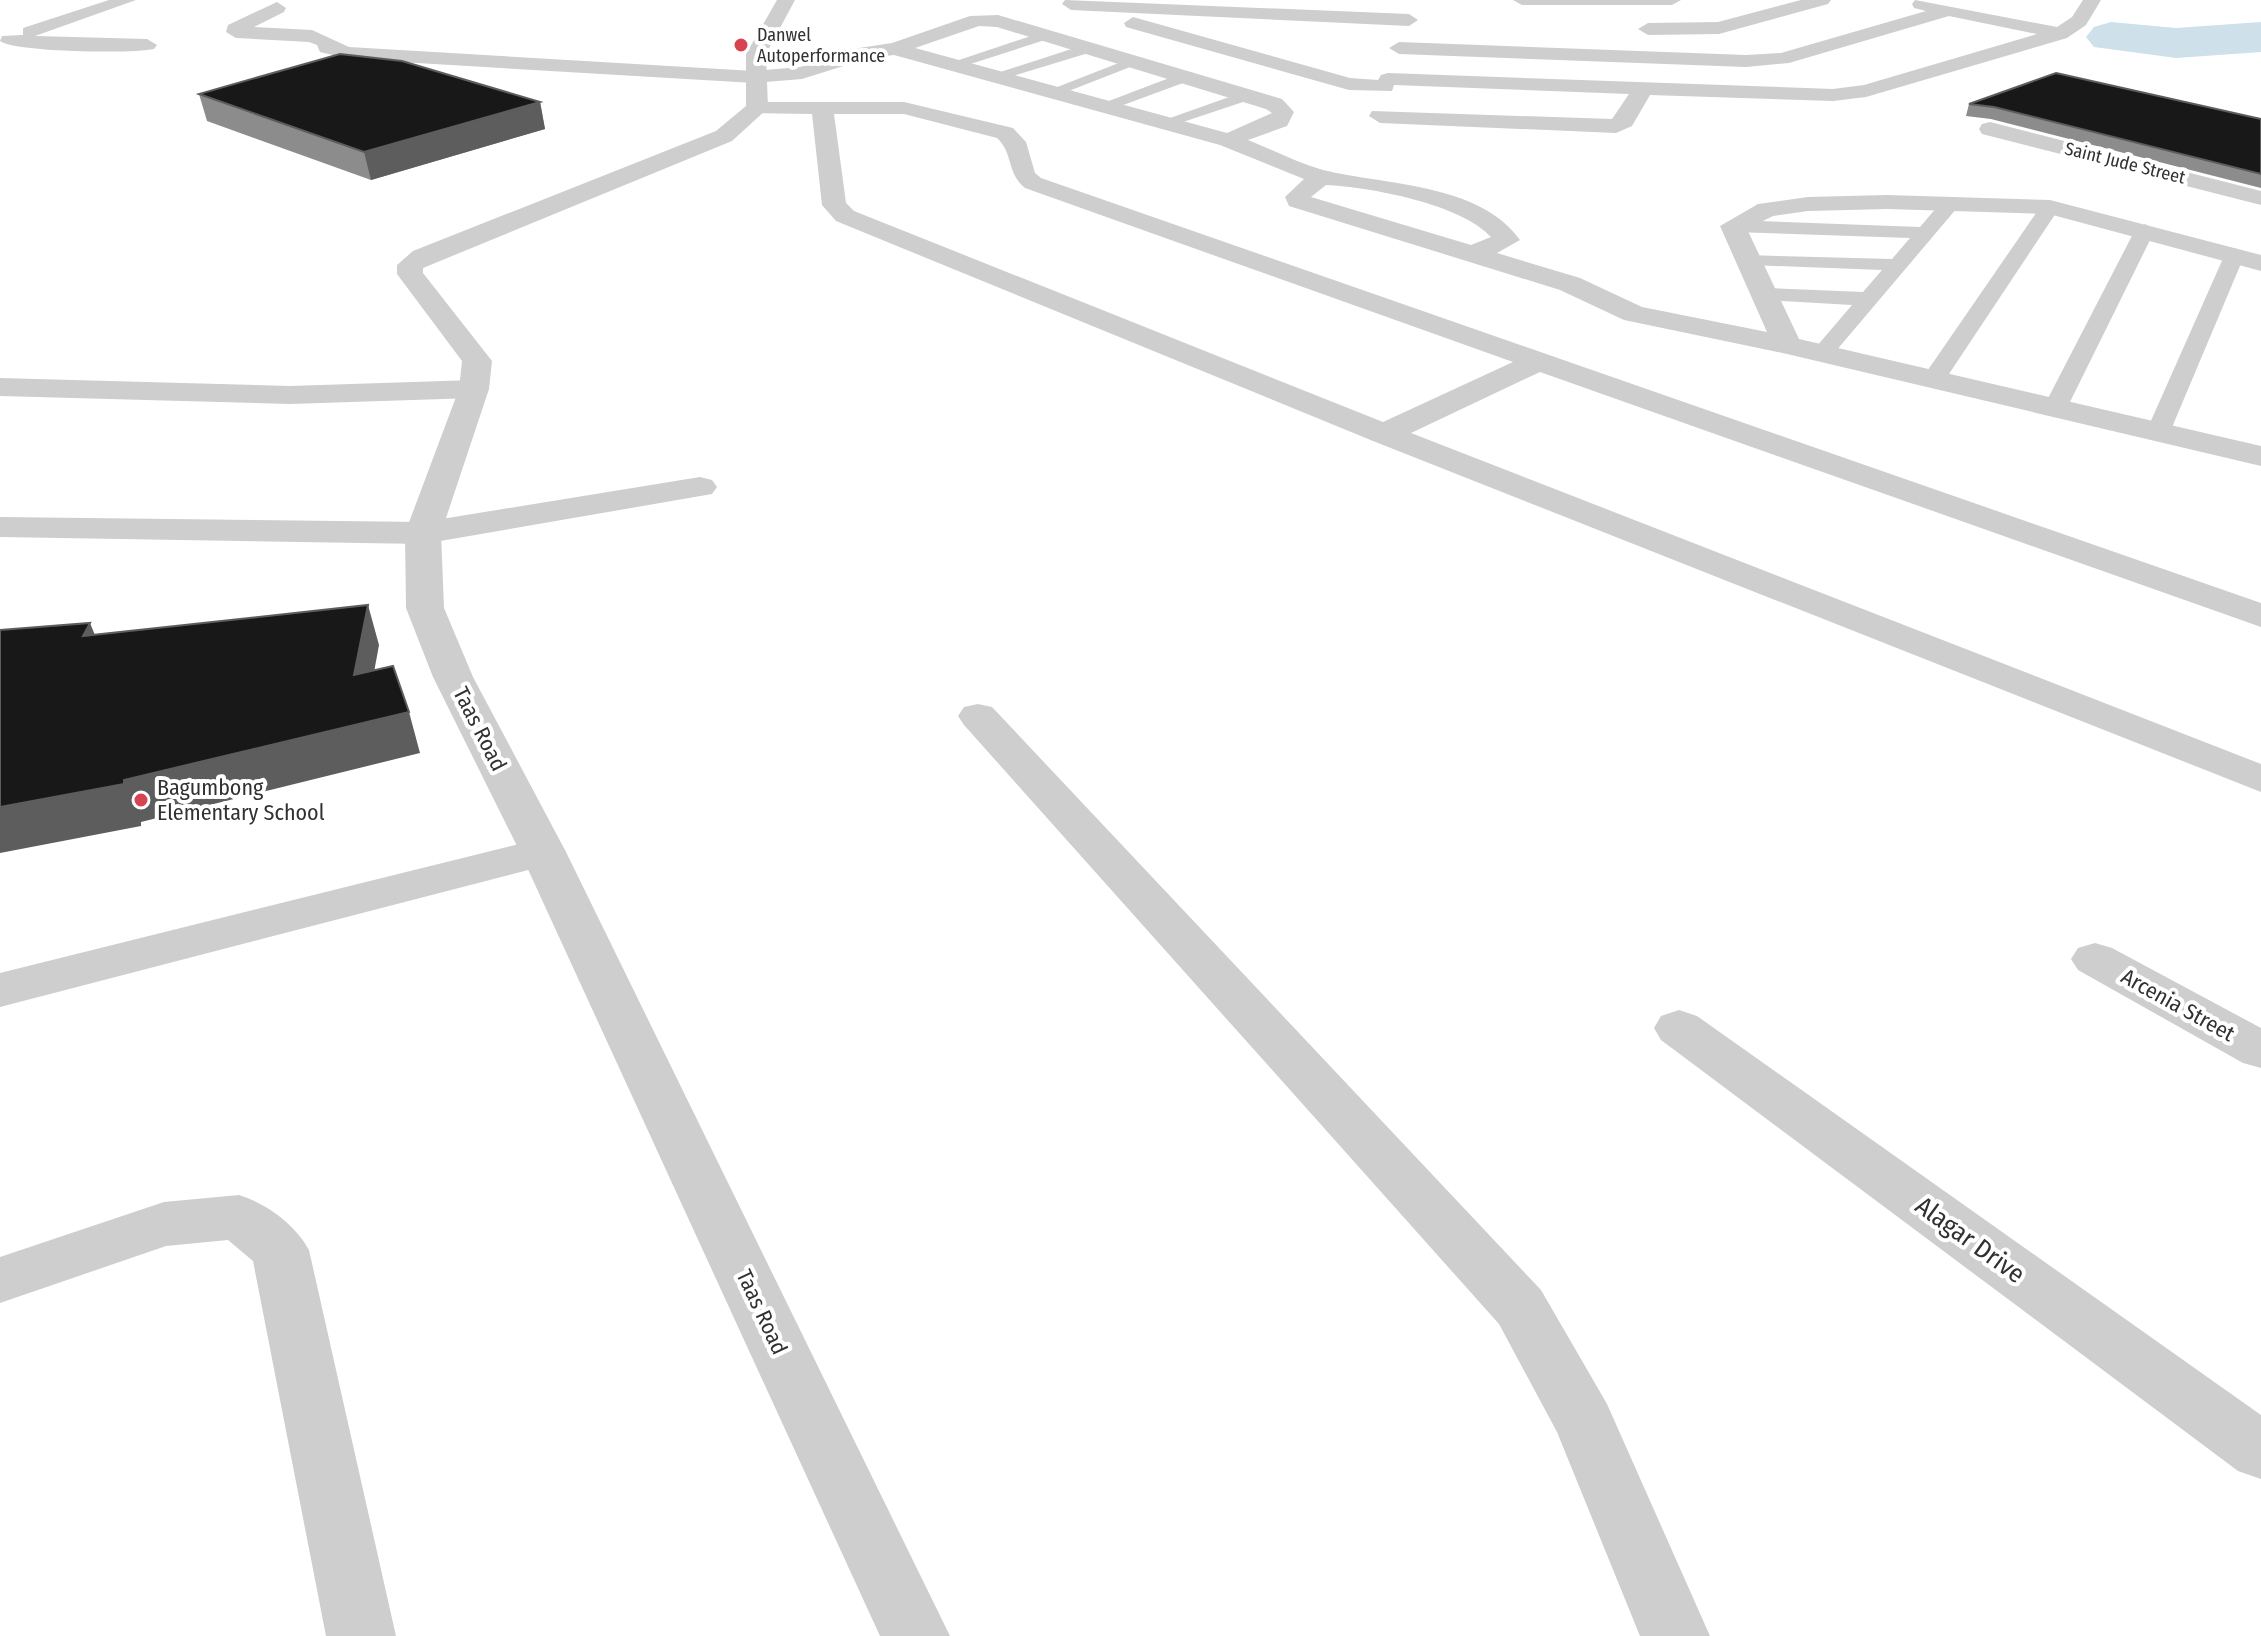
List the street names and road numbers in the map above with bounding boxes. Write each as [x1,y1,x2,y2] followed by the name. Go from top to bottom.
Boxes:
[2063,137,2188,189] street label: Saint Jude Street
[447,683,513,775] street label: Taas Road
[2116,963,2240,1048] street label: Arcenia Street
[1909,1190,2031,1290] street label: Alagar Drive
[731,1265,793,1359] street label: Taas Road

